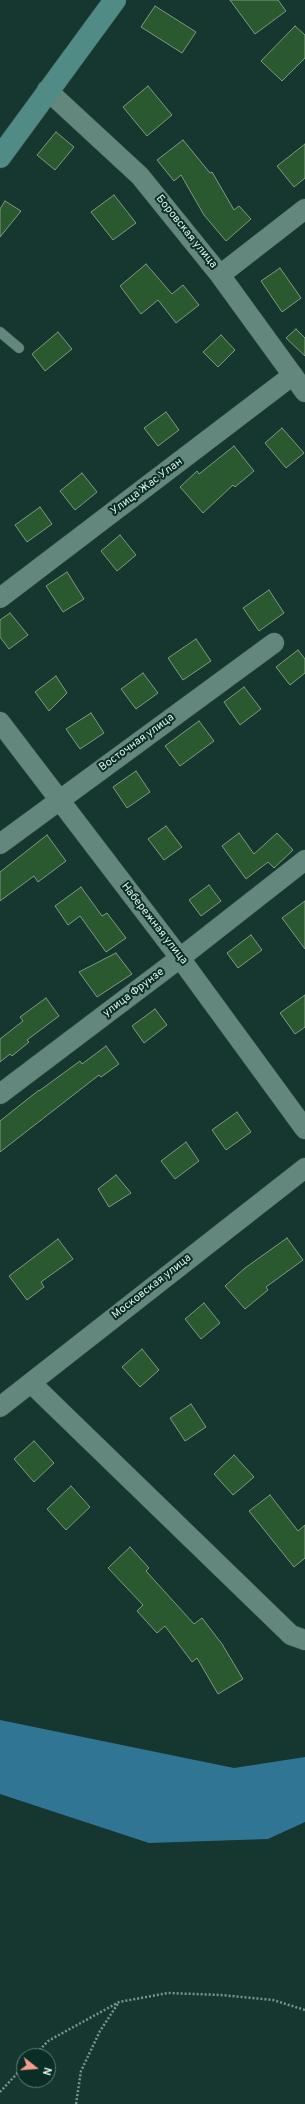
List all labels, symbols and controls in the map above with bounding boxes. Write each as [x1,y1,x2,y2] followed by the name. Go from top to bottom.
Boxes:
[152,193,220,271] street label: Боровская улица
[108,456,186,518] street label: Улица Жас Улан
[97,711,177,775] street label: Восточная улица
[118,881,190,967] street label: Набережная улица
[101,966,167,1020] street label: улица Фрунзе
[110,1252,194,1322] street label: Московская улица
[16,2048,56,2088] north arrow
[39,2065,54,2077] text: N

